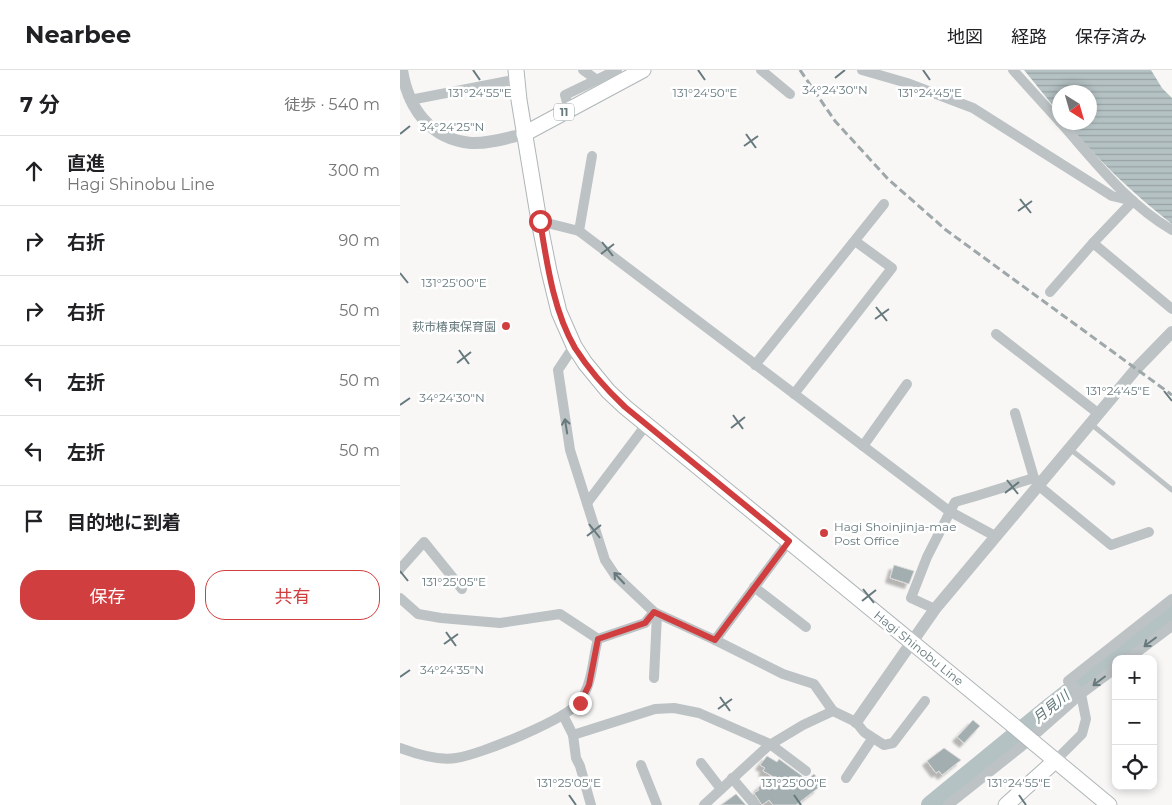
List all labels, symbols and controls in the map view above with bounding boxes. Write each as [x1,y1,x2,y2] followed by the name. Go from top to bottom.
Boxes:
[25,20,131,49] text: Nearbee
[947,26,983,48] text: 地図
[1011,26,1047,48] text: 経路
[1075,26,1147,48] text: 保存済み
[802,82,868,97] text: 34°24'30"N
[448,85,512,100] text: 131°24'55"E
[673,85,737,100] text: 131°24'50"E
[898,85,962,100] text: 131°24'45"E
[1052,85,1097,130] north arrow
[20,92,60,117] text: 7 分
[284,95,380,114] text: 徒歩 · 540 m
[554,104,574,121] road number: 11
[420,119,484,134] text: 34°24'25"N
[67,152,105,175] text: 直進
[20,157,48,185] icon: ahead
[329,161,380,180] text: 300 m
[67,175,215,194] text: Hagi Shinobu Line
[529,210,552,233] route start
[20,227,48,255] icon: right
[67,231,105,254] text: 右折
[338,231,380,250] text: 90 m
[421,275,487,290] text: 131°25'00"E
[20,297,48,325] icon: right
[67,301,105,324] text: 右折
[339,301,380,320] text: 50 m
[412,319,496,334] place label: 萩市椿東保育園
[500,320,512,332] marker: 萩市椿東保育園
[20,367,48,395] icon: left
[67,371,105,394] text: 左折
[339,371,380,390] text: 50 m
[1086,383,1150,398] text: 131°24'45"E
[419,390,485,405] text: 34°24'30"N
[561,418,571,434] one-way arrow
[20,437,48,465] icon: left
[67,441,105,464] text: 左折
[339,441,380,460] text: 50 m
[20,507,48,535] icon: arrive
[67,511,181,534] text: 目的地に到着
[834,519,956,548] place label: Hagi Shoinjinja-mae Post Office
[818,527,830,539] marker: Hagi Shoinjinja-mae Post Office
[20,570,195,620] button: 保存
[205,570,380,620] button: 共有
[613,572,625,584] one-way arrow
[422,574,486,589] text: 131°25'05"E
[871,607,967,689] street label: Hagi Shinobu Line
[1143,637,1157,647] one-way arrow
[1112,655,1157,790] map controls
[1112,655,1157,700] button: +
[420,662,484,677] text: 34°24'35"N
[1093,676,1106,687] one-way arrow
[1029,686,1075,727] water label: 月見川
[569,692,592,715] route end
[1112,700,1157,745] button: −
[1112,745,1157,790] button: locate
[537,775,601,790] text: 131°25'05"E
[761,775,827,790] text: 131°25'00"E
[987,775,1051,790] text: 131°24'55"E

